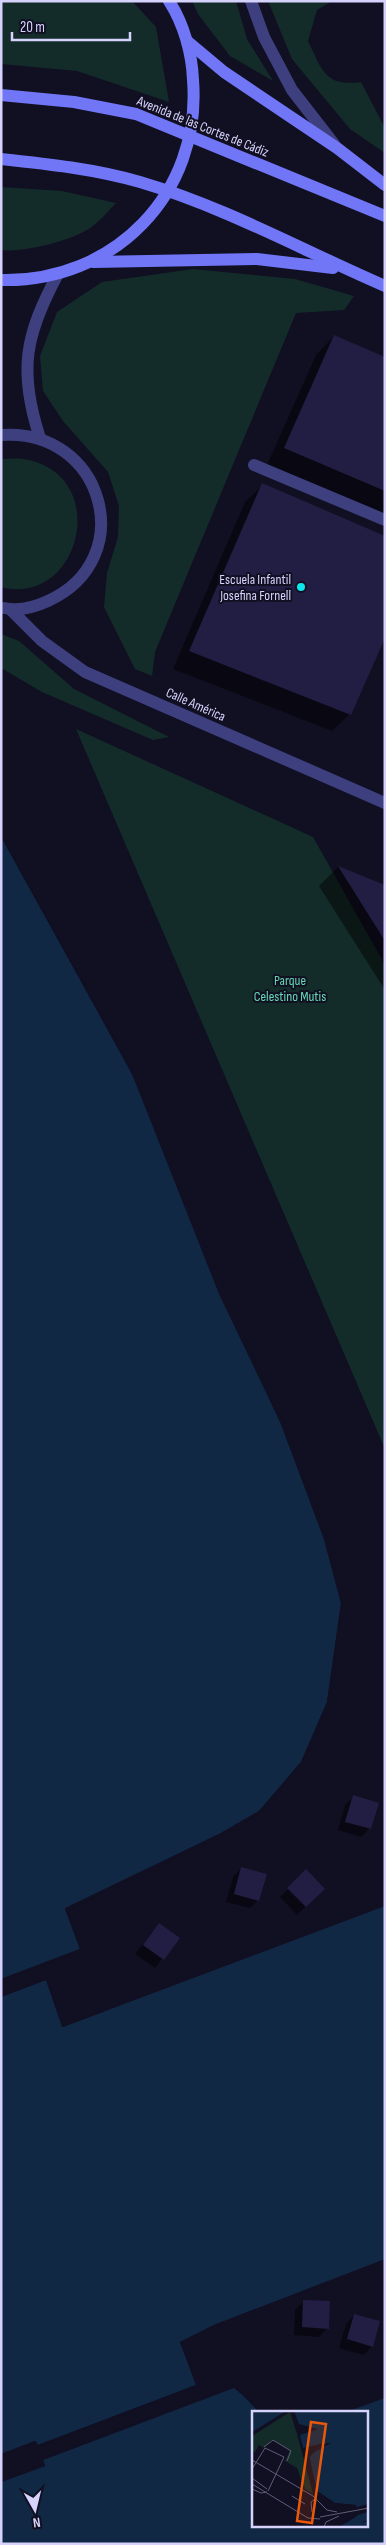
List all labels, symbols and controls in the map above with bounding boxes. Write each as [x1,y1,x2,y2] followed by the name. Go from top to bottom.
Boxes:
[12,10,130,42] scale bar
[20,18,45,37] text: 20 m
[134,92,271,161] street label: Avenida de las Cortes de Cádiz
[219,571,291,604] place label: Escuela Infantil Josefina Fornell
[295,581,307,593] marker: Escuela Infantil Josefina Fornell
[163,684,228,725] street label: Calle América
[254,972,326,1005] park label: Parque Celestino Mutis
[252,2411,368,2528] inset map
[10,2485,60,2535] north arrow
[32,2513,42,2531] text: N

